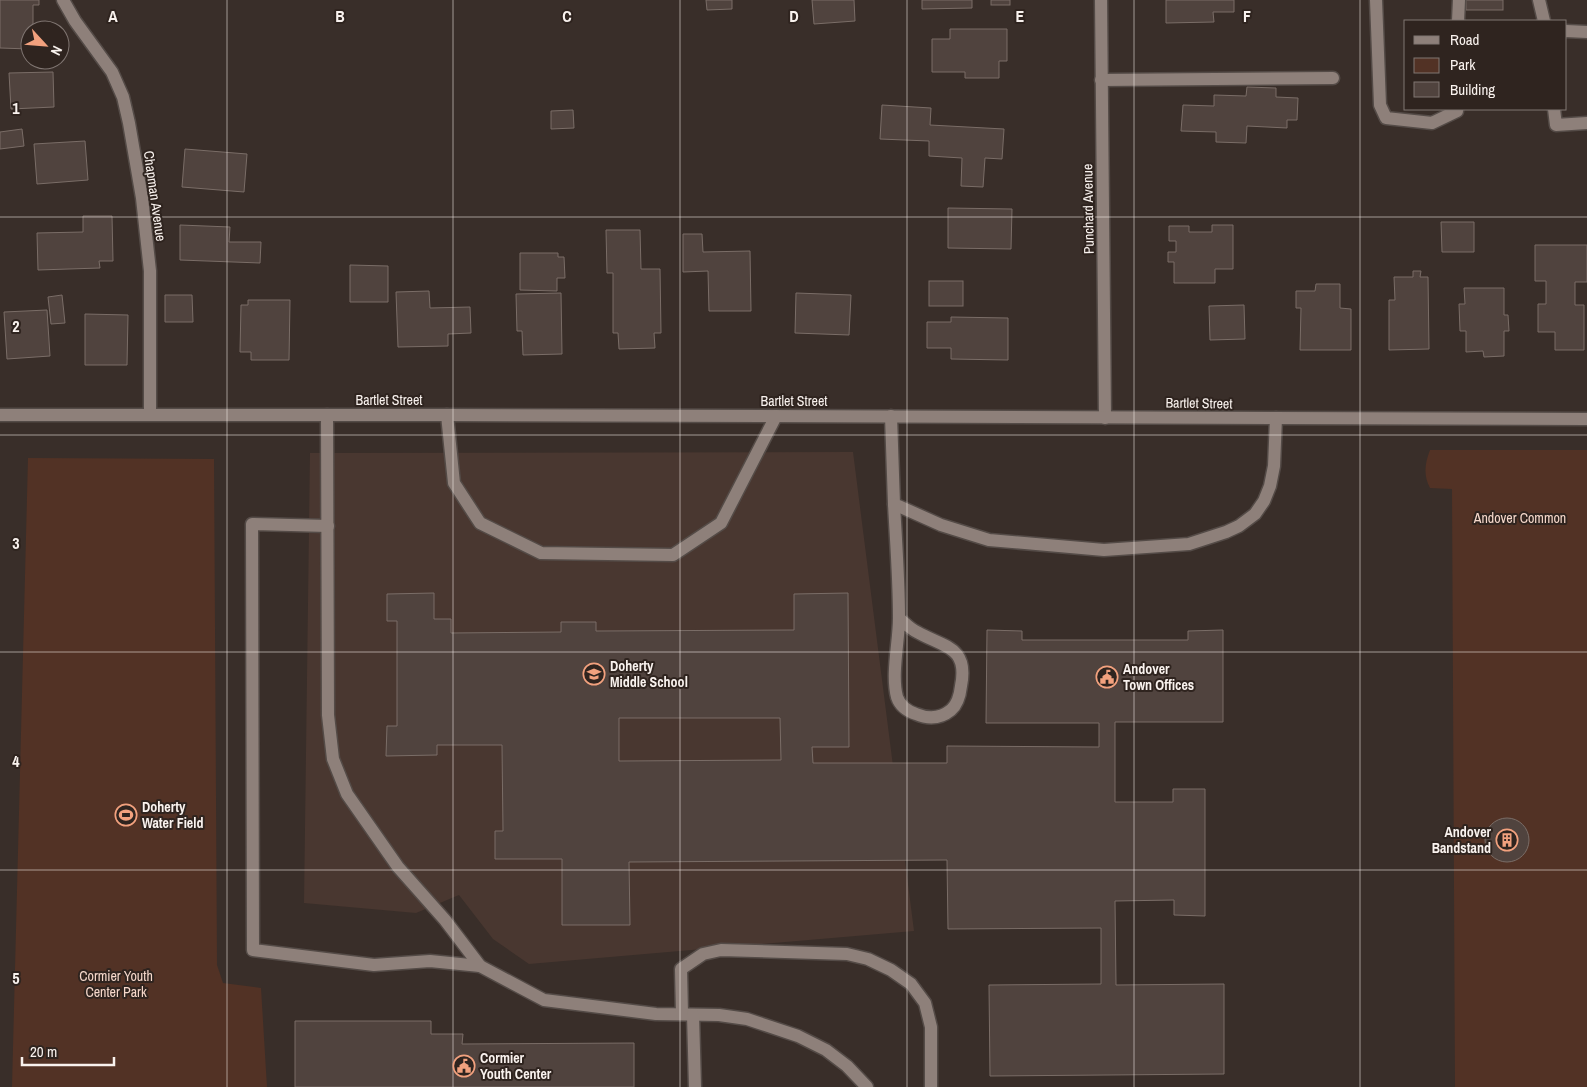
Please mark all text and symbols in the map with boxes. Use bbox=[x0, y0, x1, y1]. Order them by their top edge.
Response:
text: A bbox=[108, 5, 118, 27]
text: B bbox=[335, 5, 345, 27]
text: C bbox=[562, 5, 572, 27]
text: D bbox=[789, 5, 799, 27]
text: E bbox=[1016, 5, 1025, 27]
text: F bbox=[1243, 5, 1251, 27]
north arrow bbox=[20, 20, 70, 70]
legend bbox=[1404, 20, 1567, 110]
text: Road bbox=[1450, 29, 1479, 50]
text: N bbox=[47, 43, 67, 58]
text: Park bbox=[1450, 54, 1476, 75]
text: Building bbox=[1450, 79, 1495, 100]
text: 1 bbox=[12, 97, 20, 119]
street label: Chapman Avenue bbox=[140, 150, 170, 242]
street label: Punchard Avenue bbox=[1078, 164, 1098, 254]
text: 2 bbox=[12, 315, 20, 337]
street label: Bartlet Street bbox=[355, 391, 423, 409]
street label: Bartlet Street bbox=[760, 392, 828, 410]
street label: Bartlet Street bbox=[1165, 393, 1233, 413]
park label: Andover Common bbox=[1473, 509, 1566, 527]
text: 3 bbox=[12, 532, 20, 554]
place label: Doherty Middle School bbox=[610, 657, 688, 691]
place label: Andover Town Offices bbox=[1123, 660, 1194, 694]
school or university icon: Doherty Middle School bbox=[582, 662, 606, 686]
public building icon: Andover Town Offices bbox=[1095, 665, 1119, 689]
text: 4 bbox=[12, 750, 20, 772]
place label: Doherty Water Field bbox=[142, 798, 203, 832]
sports icon: Doherty Water Field bbox=[114, 803, 138, 827]
place label: Andover Bandstand bbox=[1432, 823, 1492, 857]
building icon: Andover Bandstand bbox=[1495, 828, 1519, 852]
text: 5 bbox=[12, 967, 20, 989]
park label: Cormier Youth Center Park bbox=[79, 967, 153, 1001]
scale bar bbox=[22, 1034, 115, 1066]
text: 20 m bbox=[30, 1041, 57, 1062]
place label: Cormier Youth Center bbox=[480, 1049, 552, 1083]
public building icon: Cormier Youth Center bbox=[452, 1054, 476, 1078]

